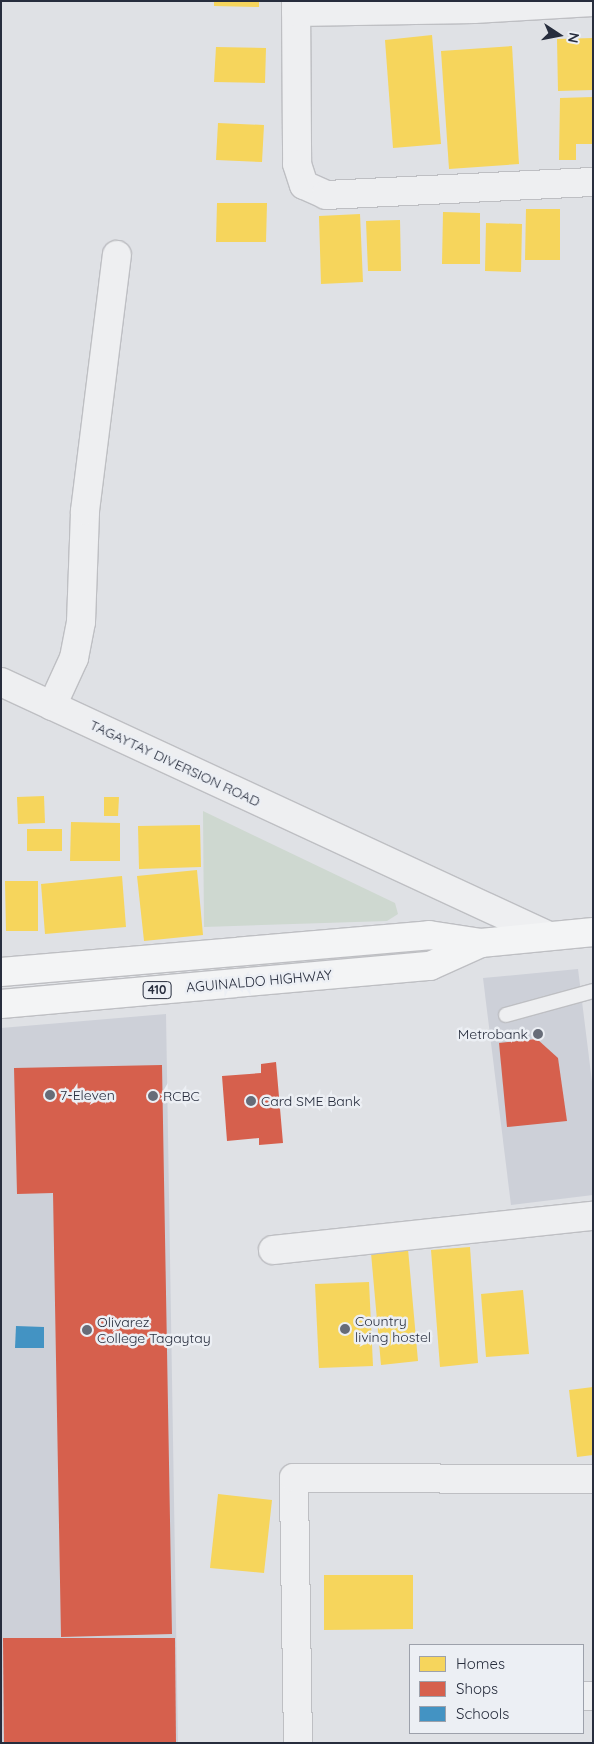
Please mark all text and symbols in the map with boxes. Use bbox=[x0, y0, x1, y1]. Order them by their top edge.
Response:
north arrow bbox=[534, 10, 584, 60]
text: N bbox=[564, 31, 584, 45]
street label: TAGAYTAY DIVERSION ROAD bbox=[87, 716, 263, 810]
street label: AGUINALDO HIGHWAY bbox=[185, 966, 333, 996]
road number: 410 bbox=[142, 980, 172, 1000]
place label: Metrobank bbox=[458, 1026, 528, 1042]
marker: Metrobank bbox=[532, 1028, 544, 1040]
place label: 7-Eleven bbox=[60, 1087, 115, 1103]
place label: RCBC bbox=[163, 1088, 200, 1104]
marker: 7-Eleven bbox=[44, 1089, 56, 1101]
marker: RCBC bbox=[147, 1090, 159, 1102]
place label: Card SME Bank bbox=[261, 1093, 360, 1109]
marker: Card SME Bank bbox=[245, 1095, 257, 1107]
place label: Country living hostel bbox=[355, 1313, 431, 1345]
place label: Olivarez College Tagaytay bbox=[97, 1314, 211, 1346]
marker: Country living hostel bbox=[339, 1323, 351, 1335]
marker: Olivarez College Tagaytay bbox=[81, 1324, 93, 1336]
legend bbox=[409, 1644, 584, 1734]
text: Homes bbox=[456, 1654, 505, 1673]
text: Shops bbox=[456, 1679, 498, 1698]
text: Schools bbox=[456, 1704, 509, 1723]

